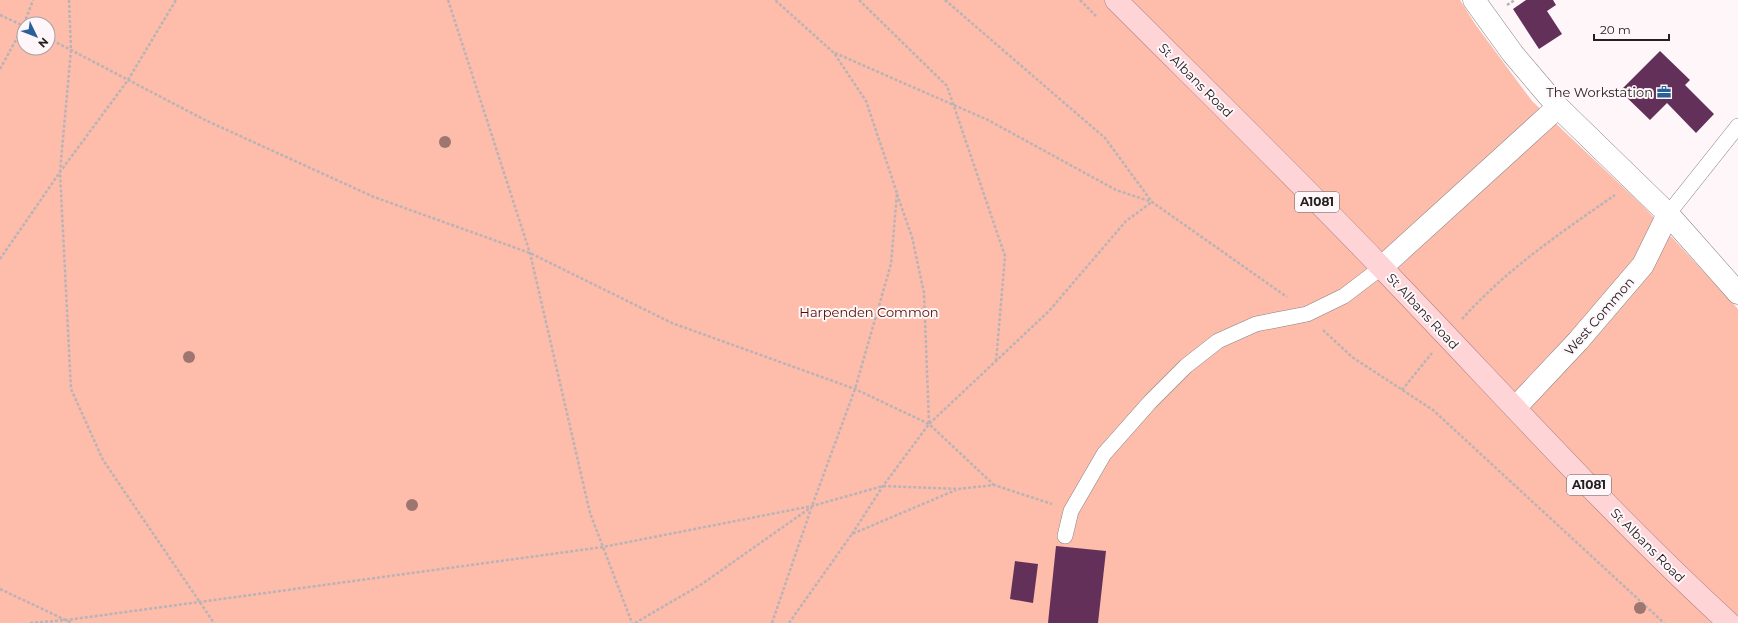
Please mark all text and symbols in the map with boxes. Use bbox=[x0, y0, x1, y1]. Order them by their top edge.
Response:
north arrow bbox=[16, 16, 56, 56]
scale bar bbox=[1594, 16, 1669, 42]
text: 20 m bbox=[1600, 22, 1631, 37]
text: N bbox=[35, 35, 51, 51]
street label: St Albans Road bbox=[1156, 40, 1236, 120]
place label: The Workstation bbox=[1546, 84, 1653, 100]
office icon: The Workstation bbox=[1656, 84, 1672, 100]
road number: A1081 bbox=[1295, 192, 1339, 212]
street label: St Albans Road bbox=[1384, 270, 1462, 352]
street label: West Common bbox=[1561, 274, 1637, 358]
park label: Harpenden Common bbox=[799, 304, 939, 320]
road number: A1081 bbox=[1567, 475, 1611, 495]
street label: St Albans Road bbox=[1608, 505, 1688, 585]

